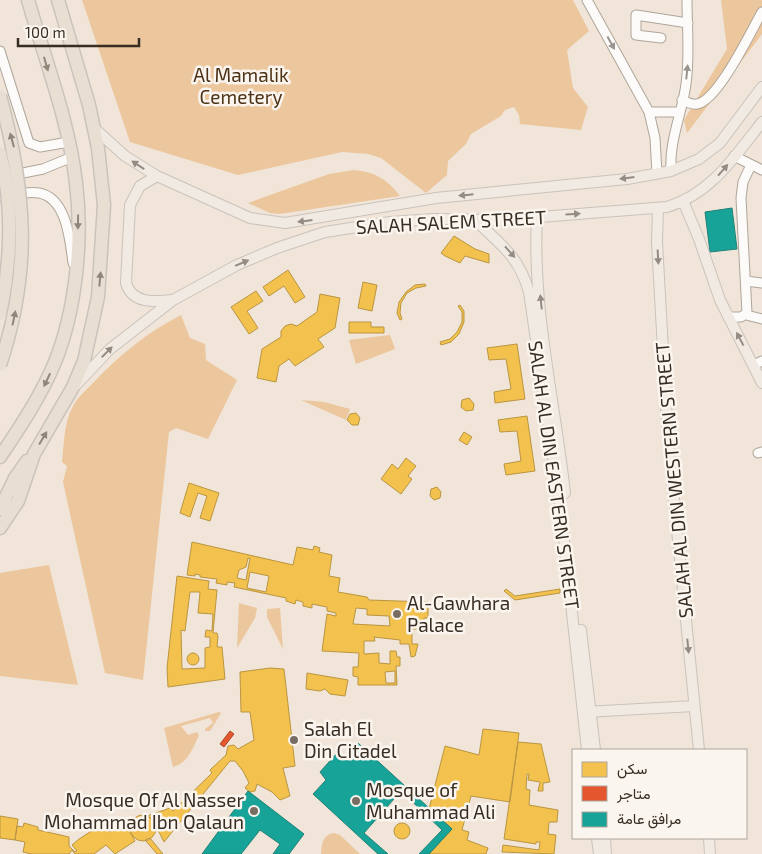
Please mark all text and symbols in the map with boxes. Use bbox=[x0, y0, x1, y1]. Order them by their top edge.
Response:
scale bar bbox=[18, 15, 139, 47]
text: 100 m bbox=[25, 23, 66, 41]
one-way arrow bbox=[606, 36, 615, 49]
one-way arrow bbox=[43, 56, 51, 71]
park label: Al Mamalik Cemetery bbox=[193, 63, 289, 108]
one-way arrow bbox=[684, 63, 692, 79]
one-way arrow bbox=[8, 132, 16, 147]
one-way arrow bbox=[131, 160, 145, 169]
one-way arrow bbox=[717, 164, 728, 177]
one-way arrow bbox=[619, 175, 635, 183]
one-way arrow bbox=[457, 191, 473, 199]
street label: SALAH SALEM STREET bbox=[355, 205, 547, 238]
one-way arrow bbox=[565, 210, 581, 218]
one-way arrow bbox=[74, 214, 82, 230]
one-way arrow bbox=[297, 217, 313, 225]
one-way arrow bbox=[504, 246, 515, 259]
one-way arrow bbox=[654, 250, 662, 266]
one-way arrow bbox=[235, 258, 249, 266]
one-way arrow bbox=[96, 271, 104, 287]
one-way arrow bbox=[537, 294, 545, 310]
one-way arrow bbox=[10, 310, 18, 326]
one-way arrow bbox=[736, 332, 744, 346]
street label: SALAH AL DIN EASTERN STREET bbox=[524, 339, 585, 611]
street label: SALAH AL DIN WESTERN STREET bbox=[650, 341, 697, 619]
one-way arrow bbox=[101, 347, 113, 359]
one-way arrow bbox=[42, 373, 50, 387]
one-way arrow bbox=[39, 431, 48, 444]
place label: Al-Gawhara Palace bbox=[407, 591, 510, 636]
marker: Al-Gawhara Palace bbox=[391, 608, 403, 620]
one-way arrow bbox=[684, 638, 692, 654]
place label: Salah El Din Citadel bbox=[304, 717, 397, 762]
marker: Salah El Din Citadel bbox=[288, 734, 300, 746]
legend bbox=[572, 749, 747, 839]
text: سكن bbox=[617, 759, 647, 779]
place label: Mosque of Muhammad Ali bbox=[366, 778, 496, 823]
text: متاجر bbox=[616, 784, 651, 803]
place label: Mosque Of Al Nasser Mohammad Ibn Qalaun bbox=[44, 788, 244, 833]
marker: Mosque of Muhammad Ali bbox=[350, 795, 362, 807]
marker: Mosque Of Al Nasser Mohammad Ibn Qalaun bbox=[248, 805, 260, 817]
text: مرافق عامة bbox=[617, 809, 681, 829]

